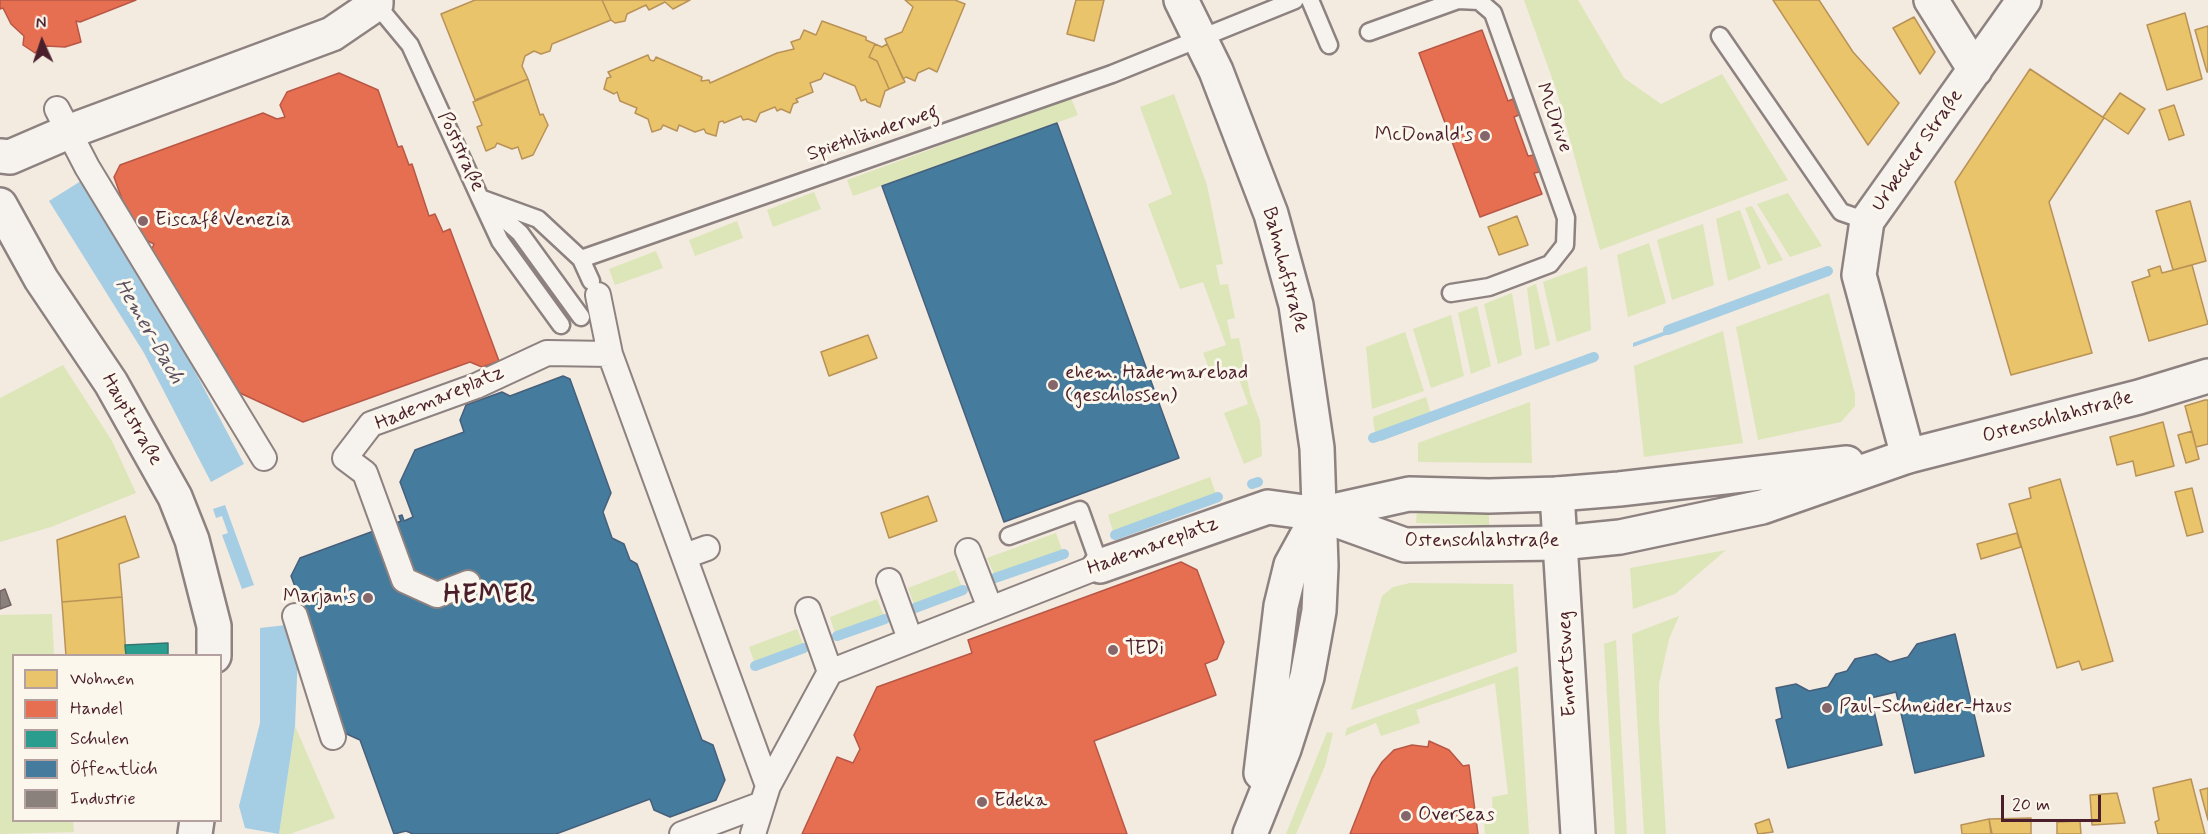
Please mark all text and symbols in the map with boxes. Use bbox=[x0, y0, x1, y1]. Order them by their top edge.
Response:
north arrow bbox=[12, 12, 72, 72]
text: N bbox=[35, 13, 47, 34]
street label: McDrive bbox=[1529, 80, 1577, 156]
street label: Urbecker Straße bbox=[1867, 85, 1969, 217]
street label: Spiethländerweg bbox=[804, 100, 942, 168]
street label: Poststraße bbox=[431, 108, 489, 196]
place label: McDonald's bbox=[1375, 124, 1473, 148]
marker: McDonald's bbox=[1478, 129, 1492, 143]
street label: Bahnhofstraße bbox=[1256, 205, 1312, 335]
place label: Eiscafé Venezia bbox=[155, 209, 291, 233]
marker: Eiscafé Venezia bbox=[136, 214, 150, 228]
water label: Hemer-Bach bbox=[108, 275, 188, 389]
street label: Hademareplatz bbox=[372, 361, 508, 437]
place label: ehem. Hademarebad (geschlossen) bbox=[1065, 362, 1248, 409]
street label: Hauptstraße bbox=[95, 370, 167, 470]
marker: ehem. Hademarebad (geschlossen) bbox=[1046, 378, 1060, 392]
street label: Ostenschlahstraße bbox=[1980, 386, 2136, 450]
street label: Hademareplatz bbox=[1084, 512, 1222, 582]
street label: Ostenschlahstraße bbox=[1405, 530, 1559, 554]
district label: HEMER bbox=[440, 581, 540, 613]
place label: Marjan's bbox=[283, 586, 356, 610]
marker: Marjan's bbox=[361, 591, 375, 605]
street label: Ennertsweg bbox=[1553, 610, 1583, 718]
place label: TEDi bbox=[1125, 638, 1164, 662]
marker: TEDi bbox=[1106, 643, 1120, 657]
legend bbox=[12, 654, 222, 822]
text: Wohnen bbox=[70, 667, 134, 691]
place label: Paul-Schneider-Haus bbox=[1839, 696, 2012, 720]
text: Handel bbox=[70, 697, 123, 721]
marker: Paul-Schneider-Haus bbox=[1820, 701, 1834, 715]
text: Schulen bbox=[70, 727, 129, 751]
text: Öffentlich bbox=[70, 757, 158, 781]
scale bar bbox=[2004, 783, 2104, 821]
text: Industrie bbox=[70, 787, 136, 811]
place label: Edeka bbox=[994, 790, 1047, 814]
text: 20 m bbox=[2012, 793, 2050, 817]
marker: Edeka bbox=[975, 795, 989, 809]
place label: Overseas bbox=[1418, 804, 1494, 828]
marker: Overseas bbox=[1399, 809, 1413, 823]

